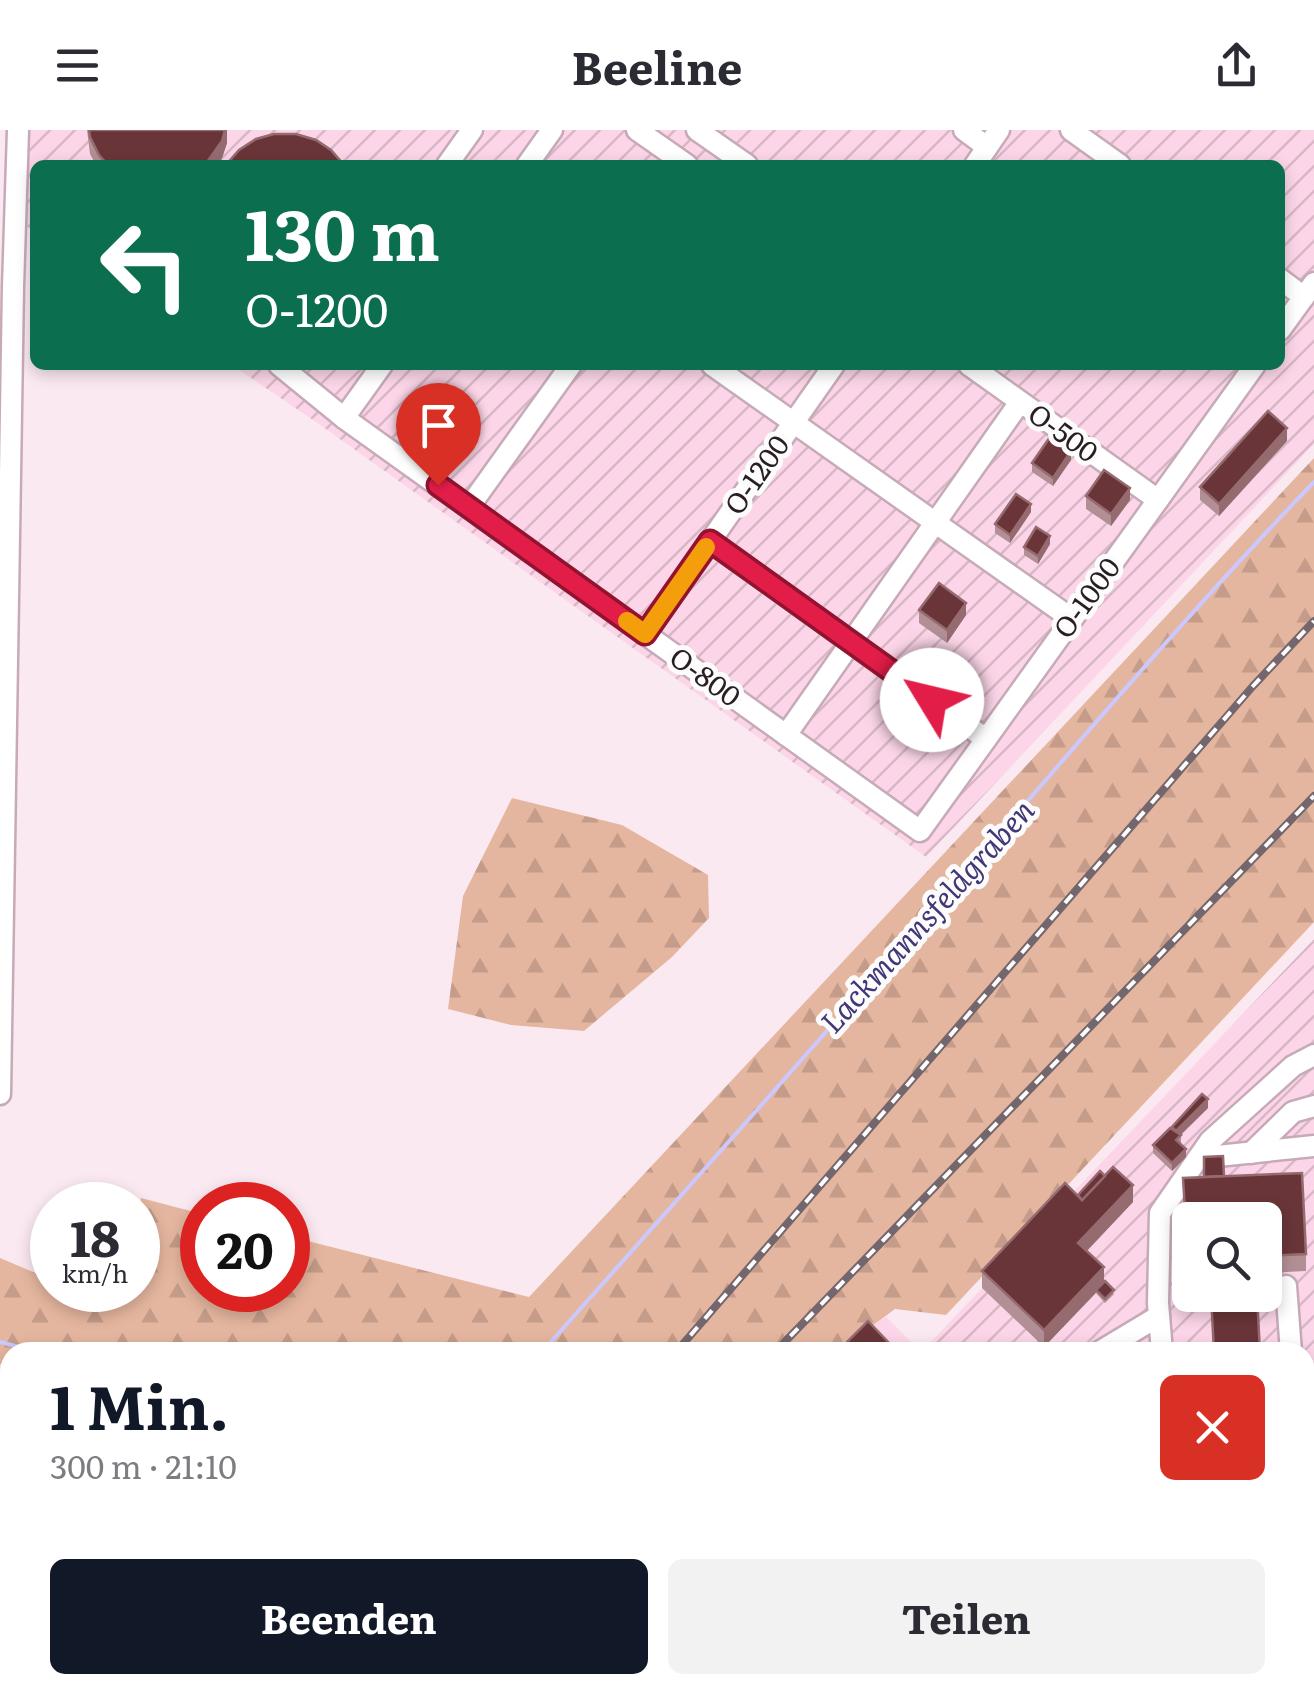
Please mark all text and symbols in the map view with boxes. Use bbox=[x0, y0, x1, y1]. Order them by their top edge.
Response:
text: Beeline bbox=[572, 32, 742, 99]
icon: menu bbox=[50, 38, 105, 93]
icon: share bbox=[1209, 38, 1264, 93]
text: 130 m bbox=[245, 179, 440, 283]
icon: left bbox=[80, 200, 210, 330]
text: O-1200 bbox=[245, 274, 388, 341]
pin bbox=[396, 383, 481, 486]
street label: O-500 bbox=[1020, 392, 1108, 471]
icon: arrive bbox=[411, 398, 466, 453]
street label: O-1200 bbox=[713, 425, 798, 522]
street label: O-1000 bbox=[1042, 548, 1129, 646]
street label: O-800 bbox=[662, 635, 750, 716]
position arrow bbox=[880, 648, 984, 752]
water label: Lackmannsfeldgraben bbox=[809, 788, 1043, 1042]
speed limit sign: 20 bbox=[180, 1182, 310, 1312]
text: 18 bbox=[70, 1198, 120, 1272]
map controls bbox=[1172, 1202, 1282, 1312]
button: search bbox=[1172, 1202, 1282, 1312]
text: km/h bbox=[62, 1254, 128, 1291]
text: 1 Min. bbox=[50, 1359, 229, 1448]
button: close bbox=[1160, 1375, 1265, 1480]
text: 300 m · 21:10 bbox=[50, 1441, 237, 1489]
button: Beenden bbox=[50, 1559, 648, 1674]
button: Teilen bbox=[668, 1559, 1265, 1674]

